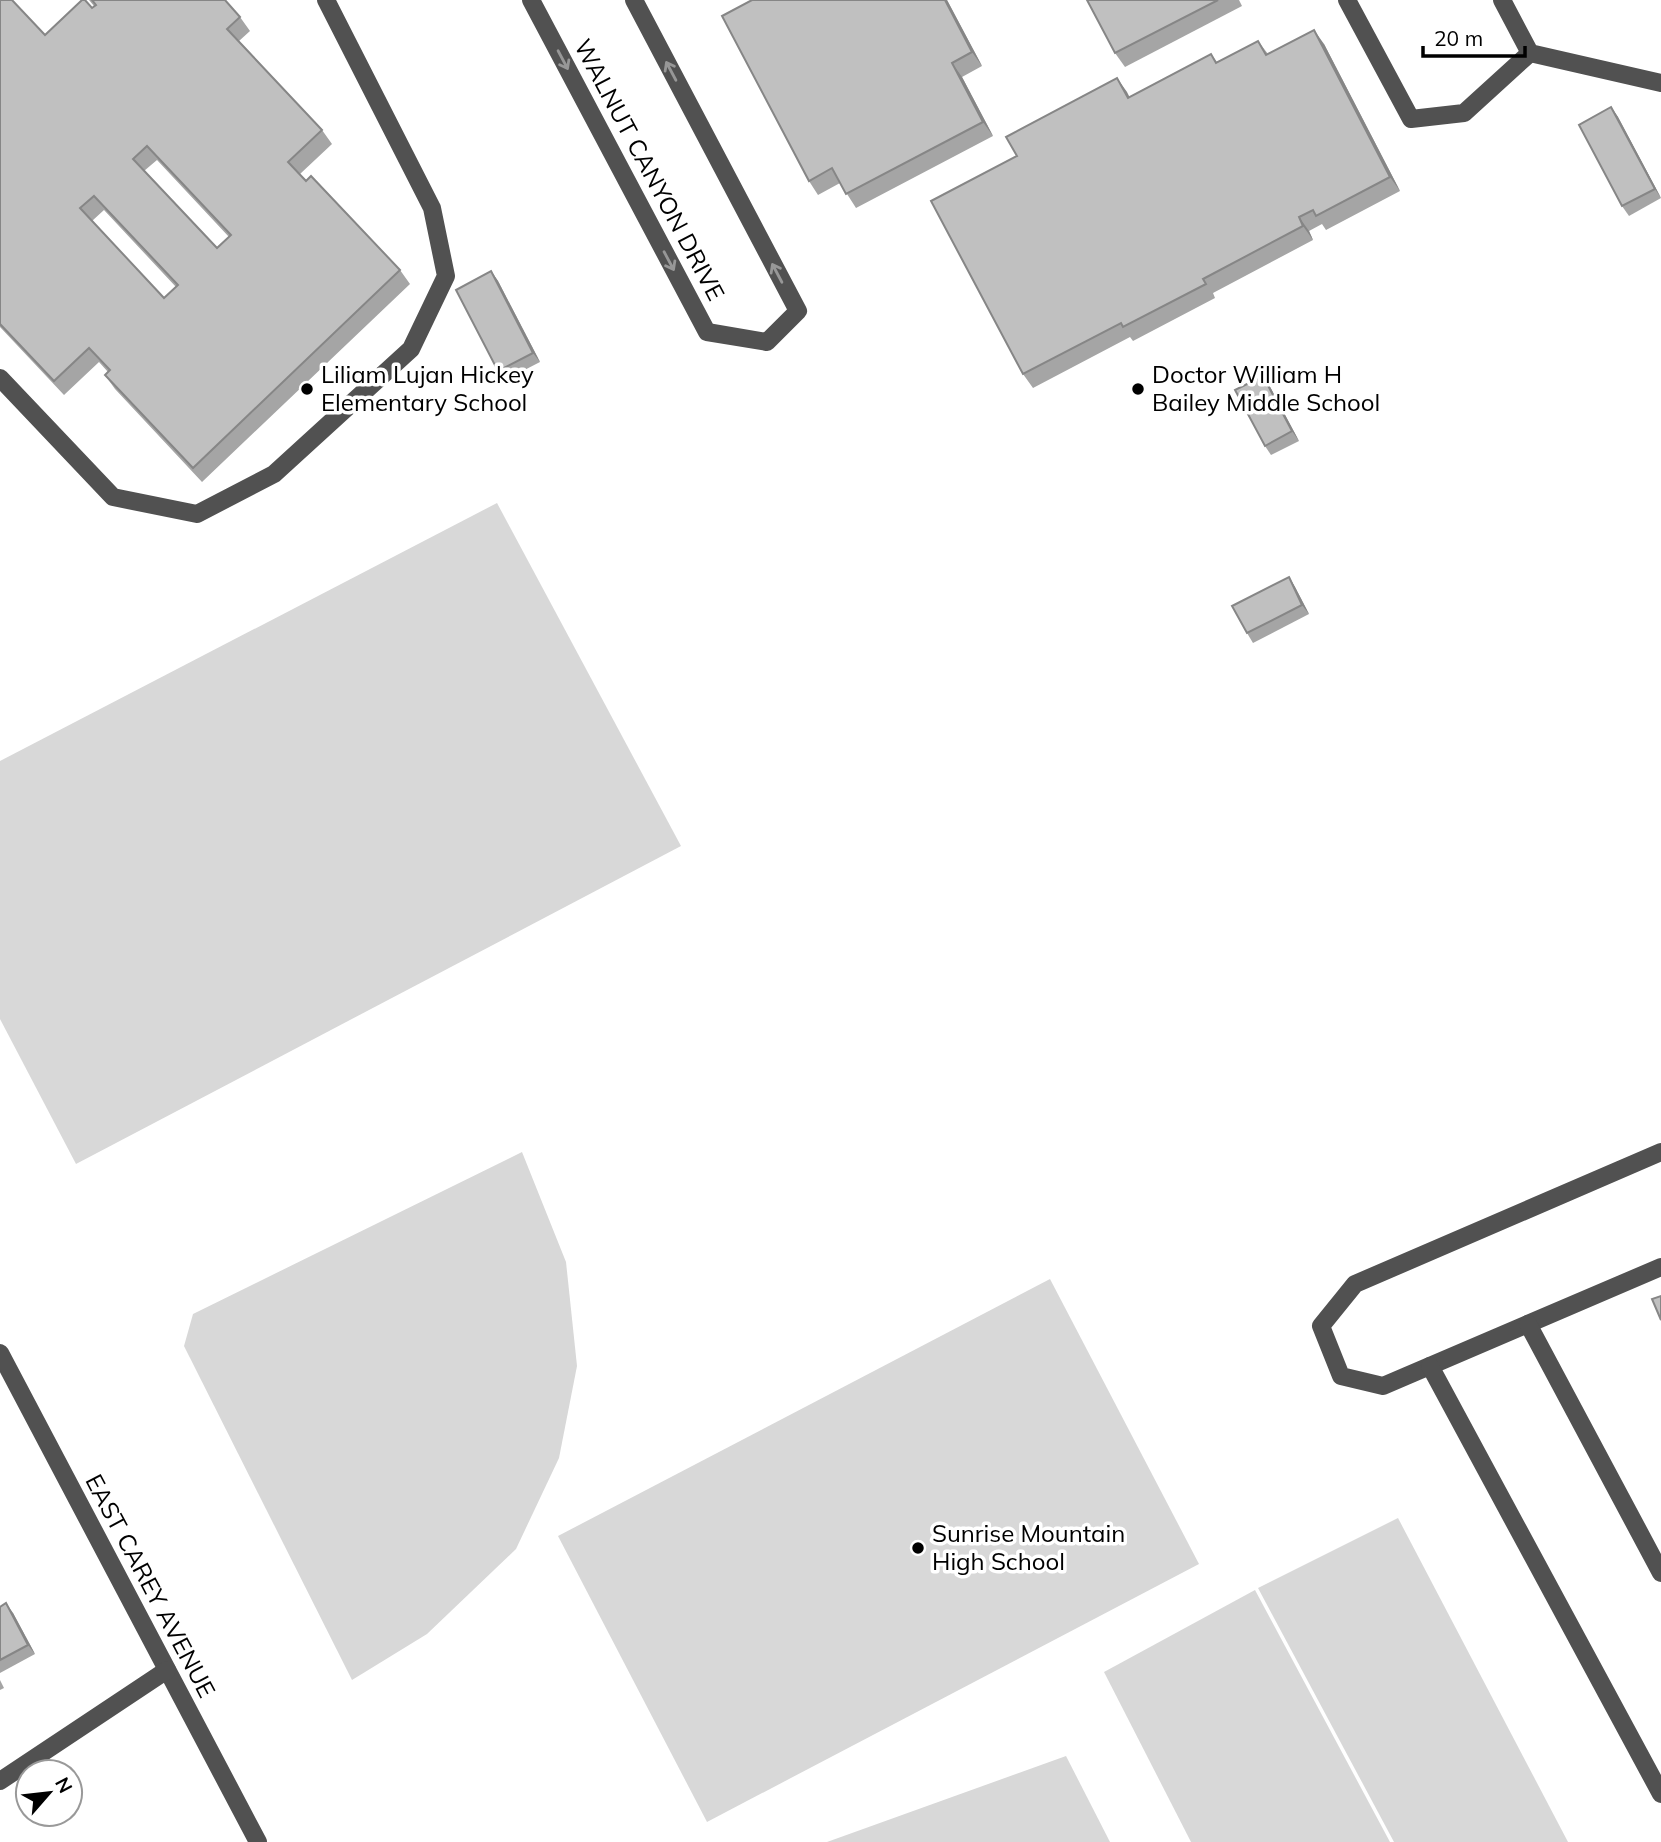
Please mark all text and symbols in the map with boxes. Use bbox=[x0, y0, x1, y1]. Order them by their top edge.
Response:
scale bar bbox=[1423, 14, 1524, 58]
text: 20 m bbox=[1434, 25, 1483, 51]
street label: WALNUT CANYON DRIVE bbox=[568, 34, 732, 305]
one-way arrow bbox=[557, 49, 570, 70]
one-way arrow bbox=[664, 62, 678, 82]
one-way arrow bbox=[663, 251, 677, 271]
one-way arrow bbox=[770, 263, 784, 283]
place label: Liliam Lujan Hickey Elementary School bbox=[321, 359, 534, 417]
place label: Doctor William H Bailey Middle School bbox=[1152, 359, 1380, 417]
marker: Liliam Lujan Hickey Elementary School bbox=[299, 381, 315, 397]
marker: Doctor William H Bailey Middle School bbox=[1130, 381, 1146, 397]
street label: EAST CAREY AVENUE bbox=[79, 1469, 222, 1702]
place label: Sunrise Mountain High School bbox=[932, 1518, 1125, 1576]
marker: Sunrise Mountain High School bbox=[910, 1540, 926, 1556]
north arrow bbox=[14, 1758, 84, 1828]
text: N bbox=[50, 1773, 78, 1797]

